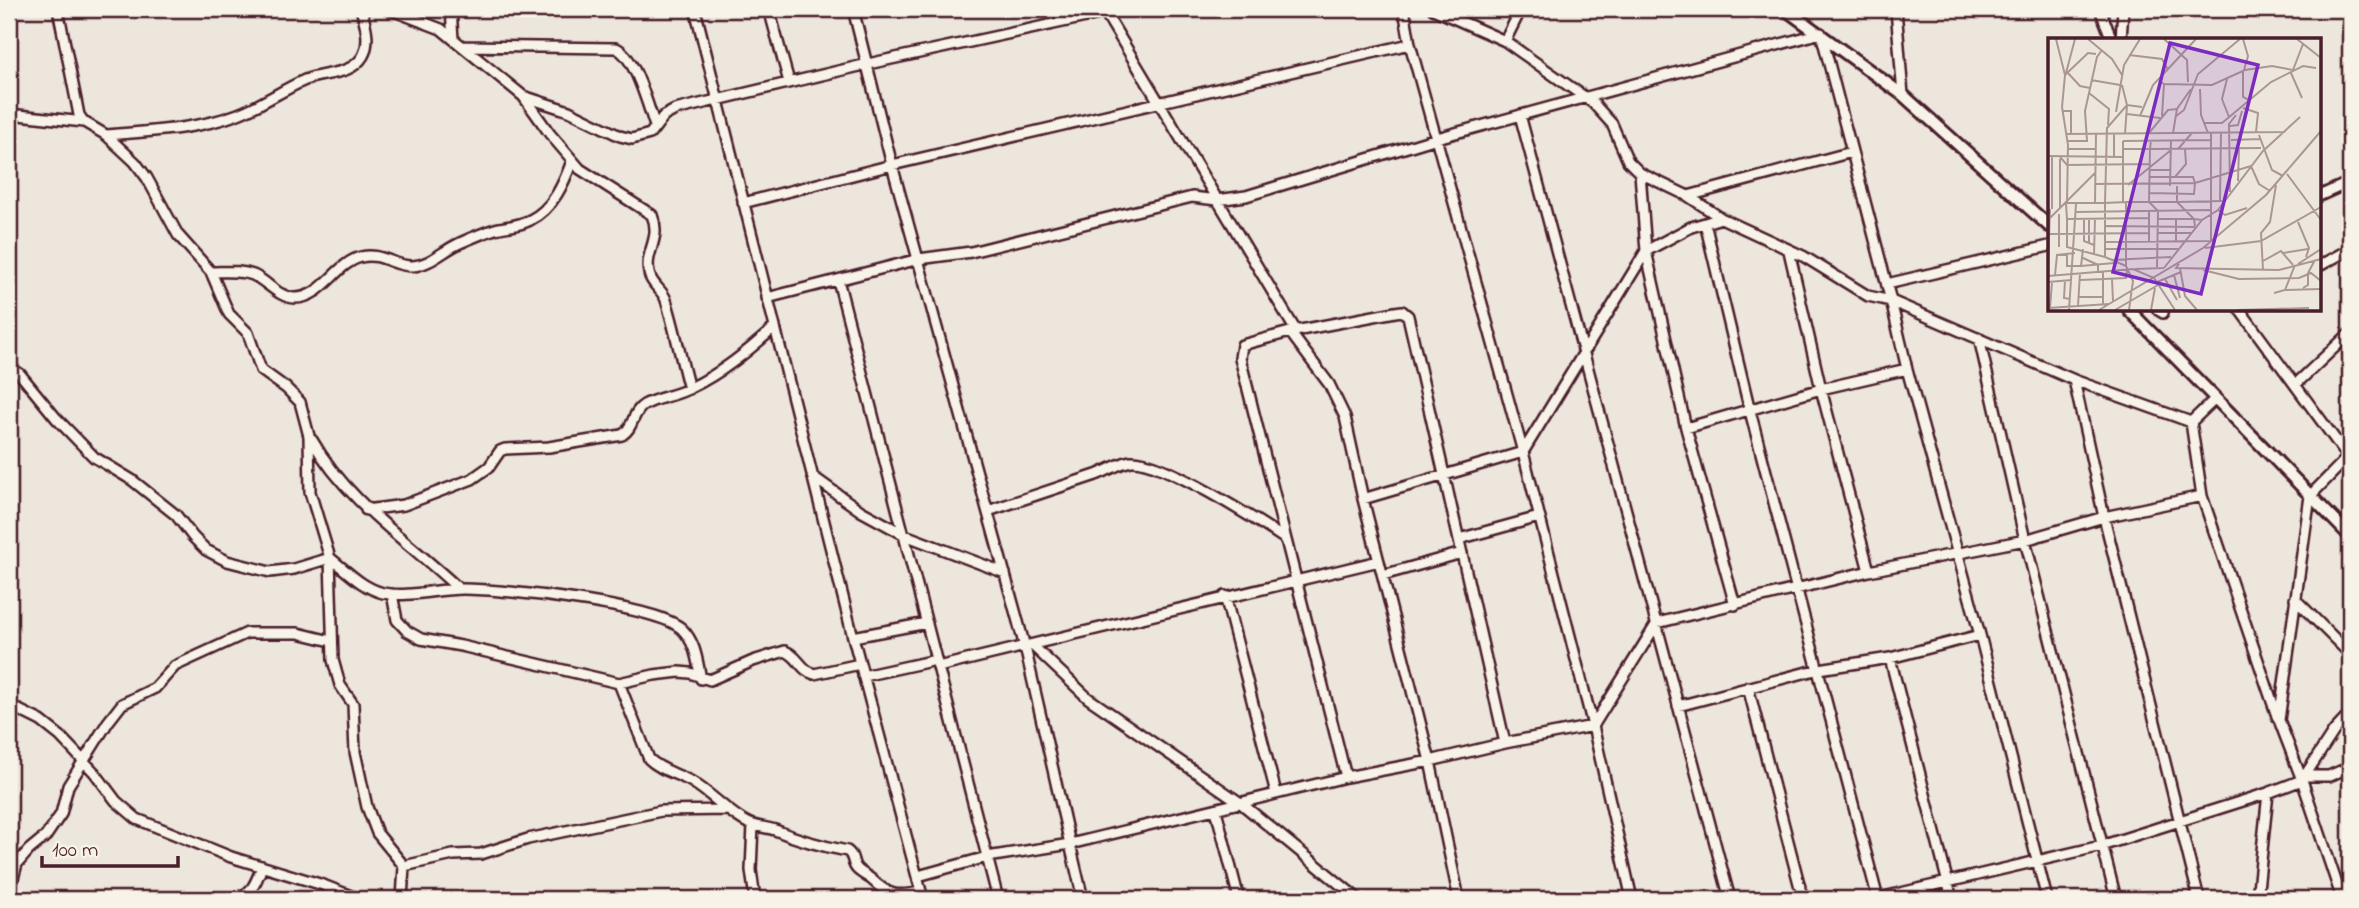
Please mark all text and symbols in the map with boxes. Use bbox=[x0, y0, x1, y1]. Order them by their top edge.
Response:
inset map bbox=[2048, 38, 2320, 312]
scale bar bbox=[42, 824, 178, 868]
text: 100 m bbox=[52, 836, 98, 866]

